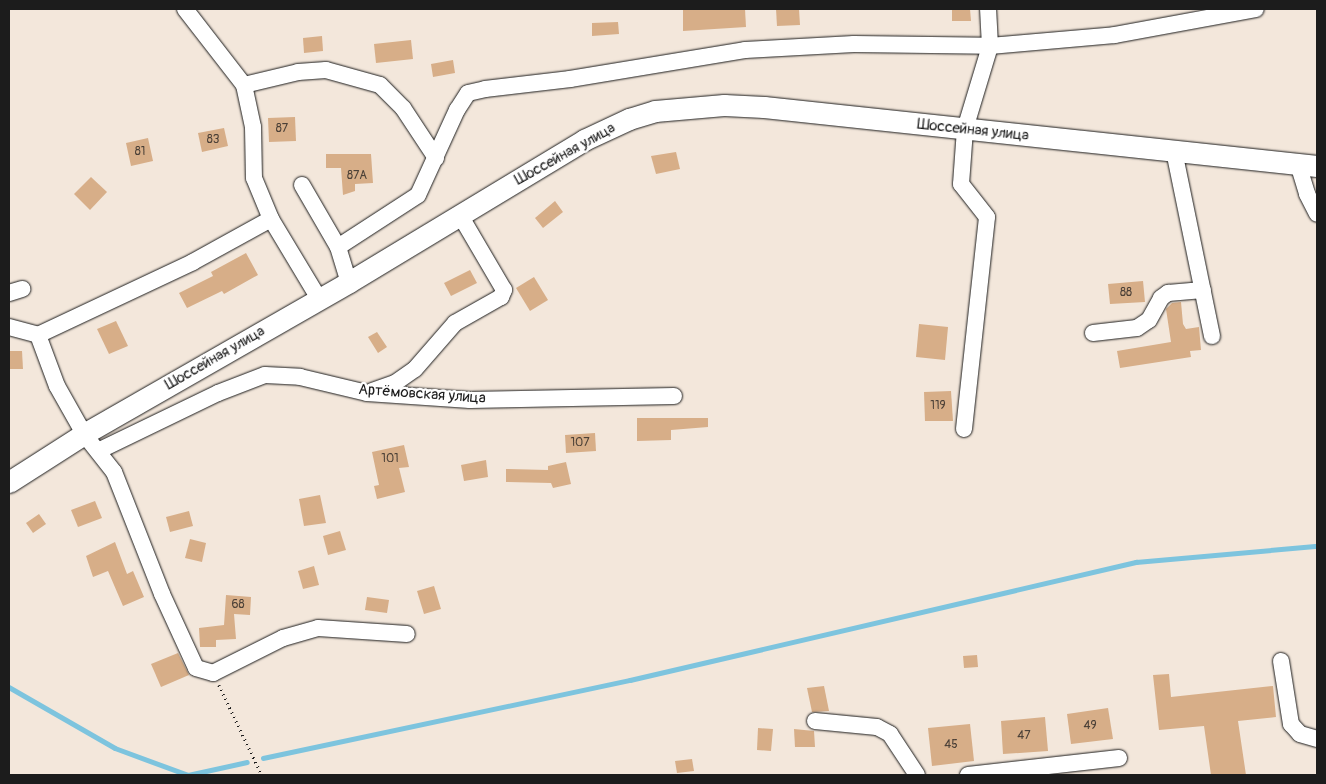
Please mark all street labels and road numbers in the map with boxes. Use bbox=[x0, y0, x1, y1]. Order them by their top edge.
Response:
street label: Шоссейная улица bbox=[916, 115, 1030, 145]
street label: Шоссейная улица bbox=[512, 119, 618, 189]
street label: Шоссейная улица bbox=[162, 322, 268, 394]
street label: Артёмовская улица bbox=[358, 381, 486, 407]

